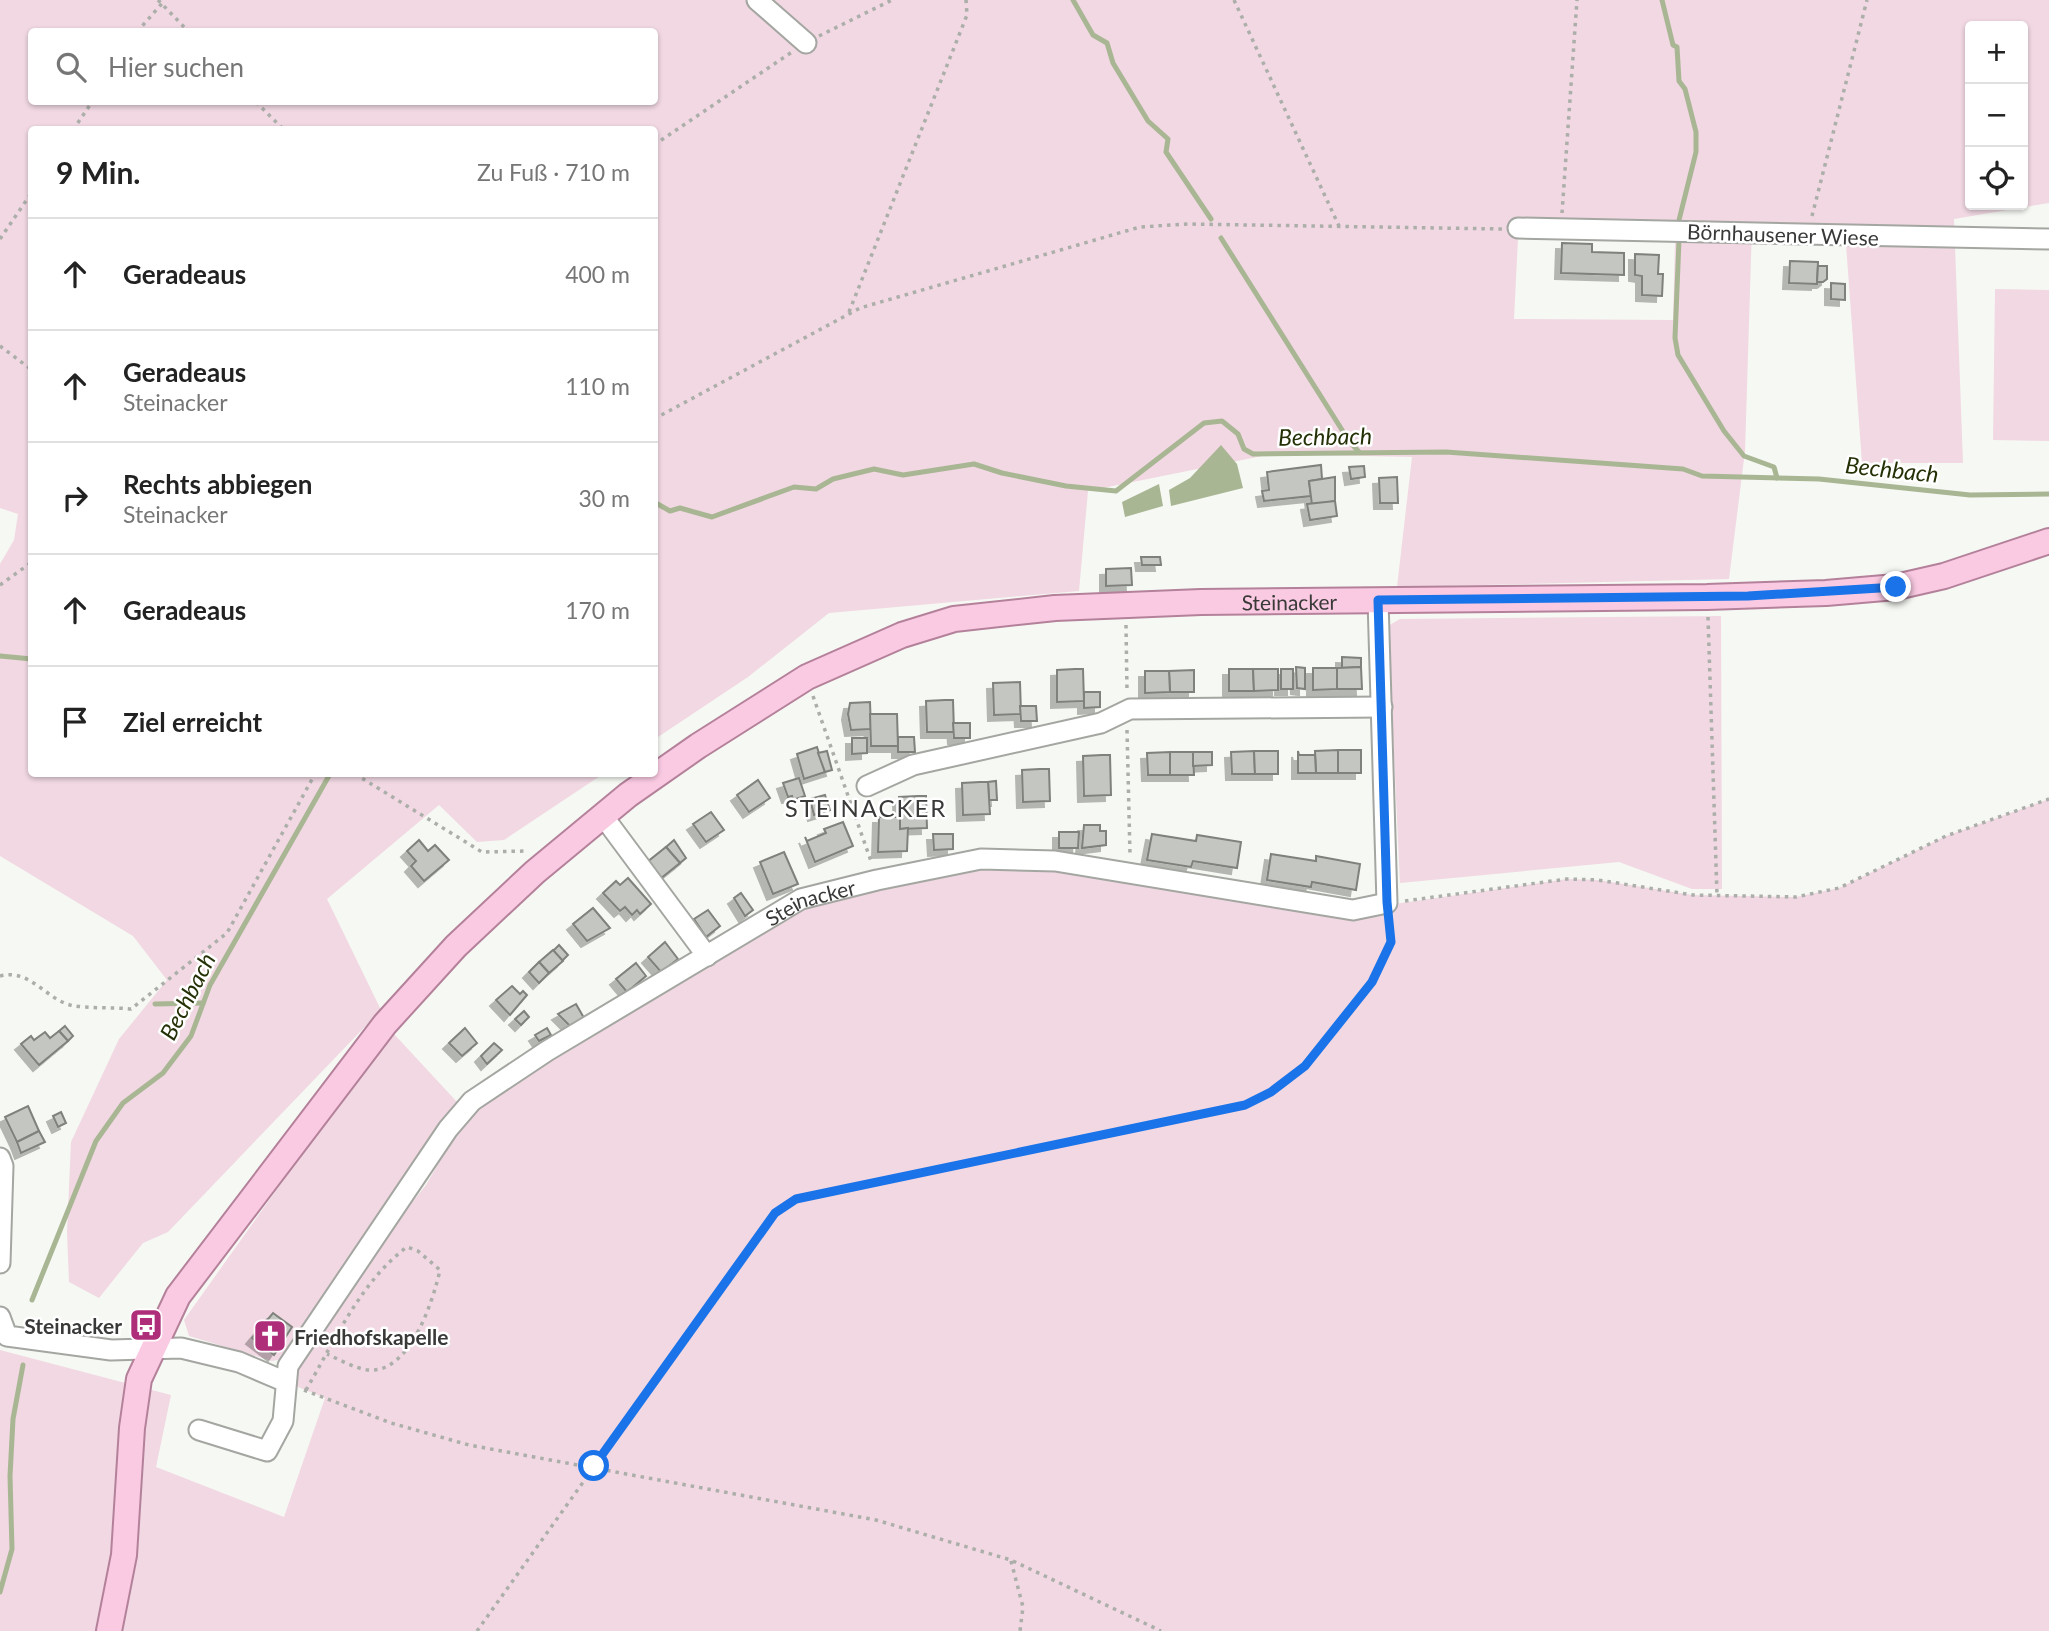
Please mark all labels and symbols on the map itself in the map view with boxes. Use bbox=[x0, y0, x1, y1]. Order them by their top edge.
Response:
street label: Börnhausener Wiese bbox=[1687, 218, 1879, 250]
water label: Bechbach bbox=[1278, 421, 1372, 451]
water label: Bechbach bbox=[1844, 450, 1940, 488]
route end bbox=[1880, 571, 1911, 602]
street label: Steinacker bbox=[1241, 588, 1338, 614]
district label: STEINACKER bbox=[785, 793, 947, 822]
street label: Steinacker bbox=[760, 873, 858, 930]
water label: Bechbach bbox=[153, 948, 221, 1044]
bus stop icon: Steinacker bbox=[127, 1306, 165, 1344]
place label: Steinacker bbox=[24, 1313, 122, 1338]
church icon: Friedhofskapelle bbox=[251, 1317, 289, 1355]
place label: Friedhofskapelle bbox=[294, 1324, 448, 1349]
route start bbox=[578, 1450, 609, 1481]

